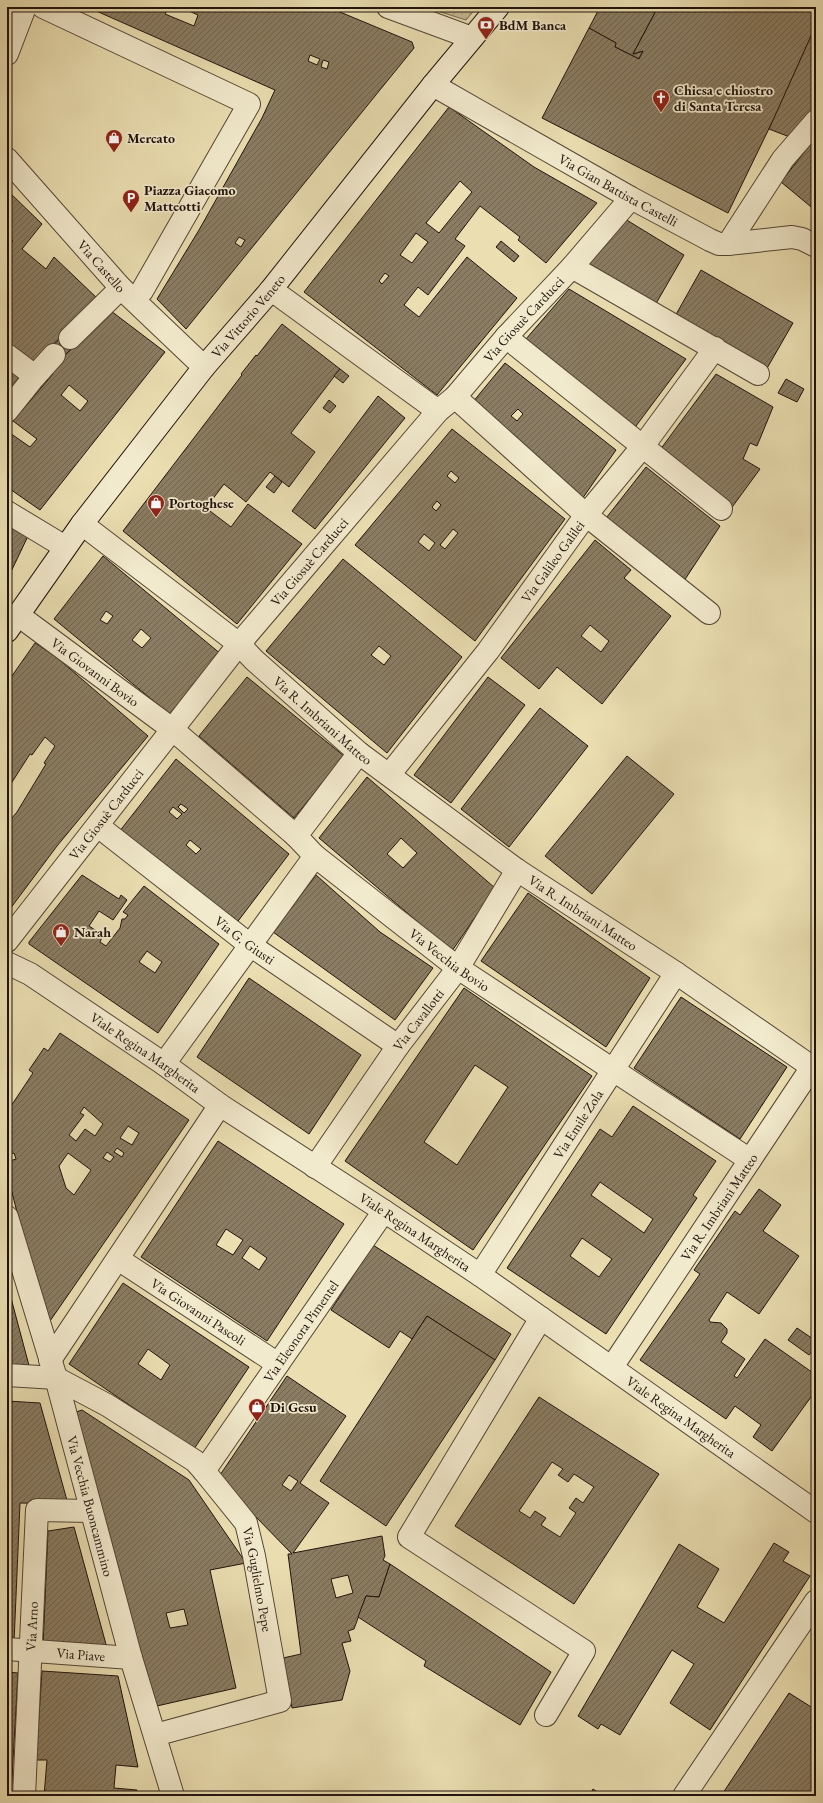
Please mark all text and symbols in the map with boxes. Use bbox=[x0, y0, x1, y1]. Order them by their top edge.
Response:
bank icon: BdM Banca bbox=[476, 15, 496, 40]
place label: BdM Banca bbox=[499, 16, 567, 34]
place label: Chiesa e chiostro di Santa Teresa bbox=[674, 81, 773, 115]
church icon: Chiesa e chiostro di Santa Teresa bbox=[651, 88, 671, 113]
shop icon: Mercato bbox=[104, 128, 124, 153]
place label: Mercato bbox=[127, 129, 175, 147]
street label: Via Gian Battista Castelli bbox=[555, 150, 682, 231]
place label: Piazza Giacomo Matteotti bbox=[144, 181, 236, 215]
parking icon: Piazza Giacomo Matteotti bbox=[121, 188, 141, 213]
street label: Via Castello bbox=[74, 236, 130, 296]
street label: Via Vittorio Veneto bbox=[207, 270, 289, 362]
street label: Via Giosuè Carducci bbox=[479, 272, 568, 366]
shop icon: Portoghese bbox=[146, 493, 166, 518]
place label: Portoghese bbox=[169, 494, 234, 512]
street label: Via Giosuè Carducci bbox=[266, 513, 352, 610]
street label: Via Galileo Galilei bbox=[517, 516, 588, 606]
street label: Via Giovanni Bovio bbox=[47, 634, 143, 711]
street label: Via R. Imbriani Matteo bbox=[269, 672, 376, 769]
street label: Via Giosuè Carducci bbox=[65, 764, 148, 863]
street label: Via R. Imbriani Matteo bbox=[525, 871, 641, 955]
street label: Via G. Giusti bbox=[211, 912, 279, 969]
shop icon: Narah bbox=[51, 922, 71, 947]
place label: Narah bbox=[74, 923, 111, 941]
street label: Via Vecchia Bovio bbox=[406, 924, 493, 996]
street label: Via Cavallotti bbox=[389, 984, 448, 1054]
street label: Viale Regina Margherita bbox=[87, 1008, 204, 1097]
street label: Via Emile Zola bbox=[549, 1086, 607, 1162]
street label: Via R. Imbriani Matteo bbox=[676, 1150, 762, 1264]
street label: Viale Regina Margherita bbox=[356, 1188, 475, 1276]
street label: Via Giovanni Pascoli bbox=[147, 1274, 250, 1350]
street label: Via Eleonora Pimentel bbox=[259, 1276, 343, 1386]
street label: Viale Regina Margherita bbox=[623, 1372, 740, 1462]
shop icon: Di Gesu bbox=[247, 1397, 267, 1422]
place label: Di Gesu bbox=[270, 1398, 317, 1416]
street label: Via Vecchia Buoncammino bbox=[63, 1434, 118, 1579]
street label: Via Guglielmo Pepe bbox=[238, 1525, 277, 1634]
street label: Via Arno bbox=[22, 1601, 42, 1651]
street label: Via Piave bbox=[56, 1644, 106, 1665]

